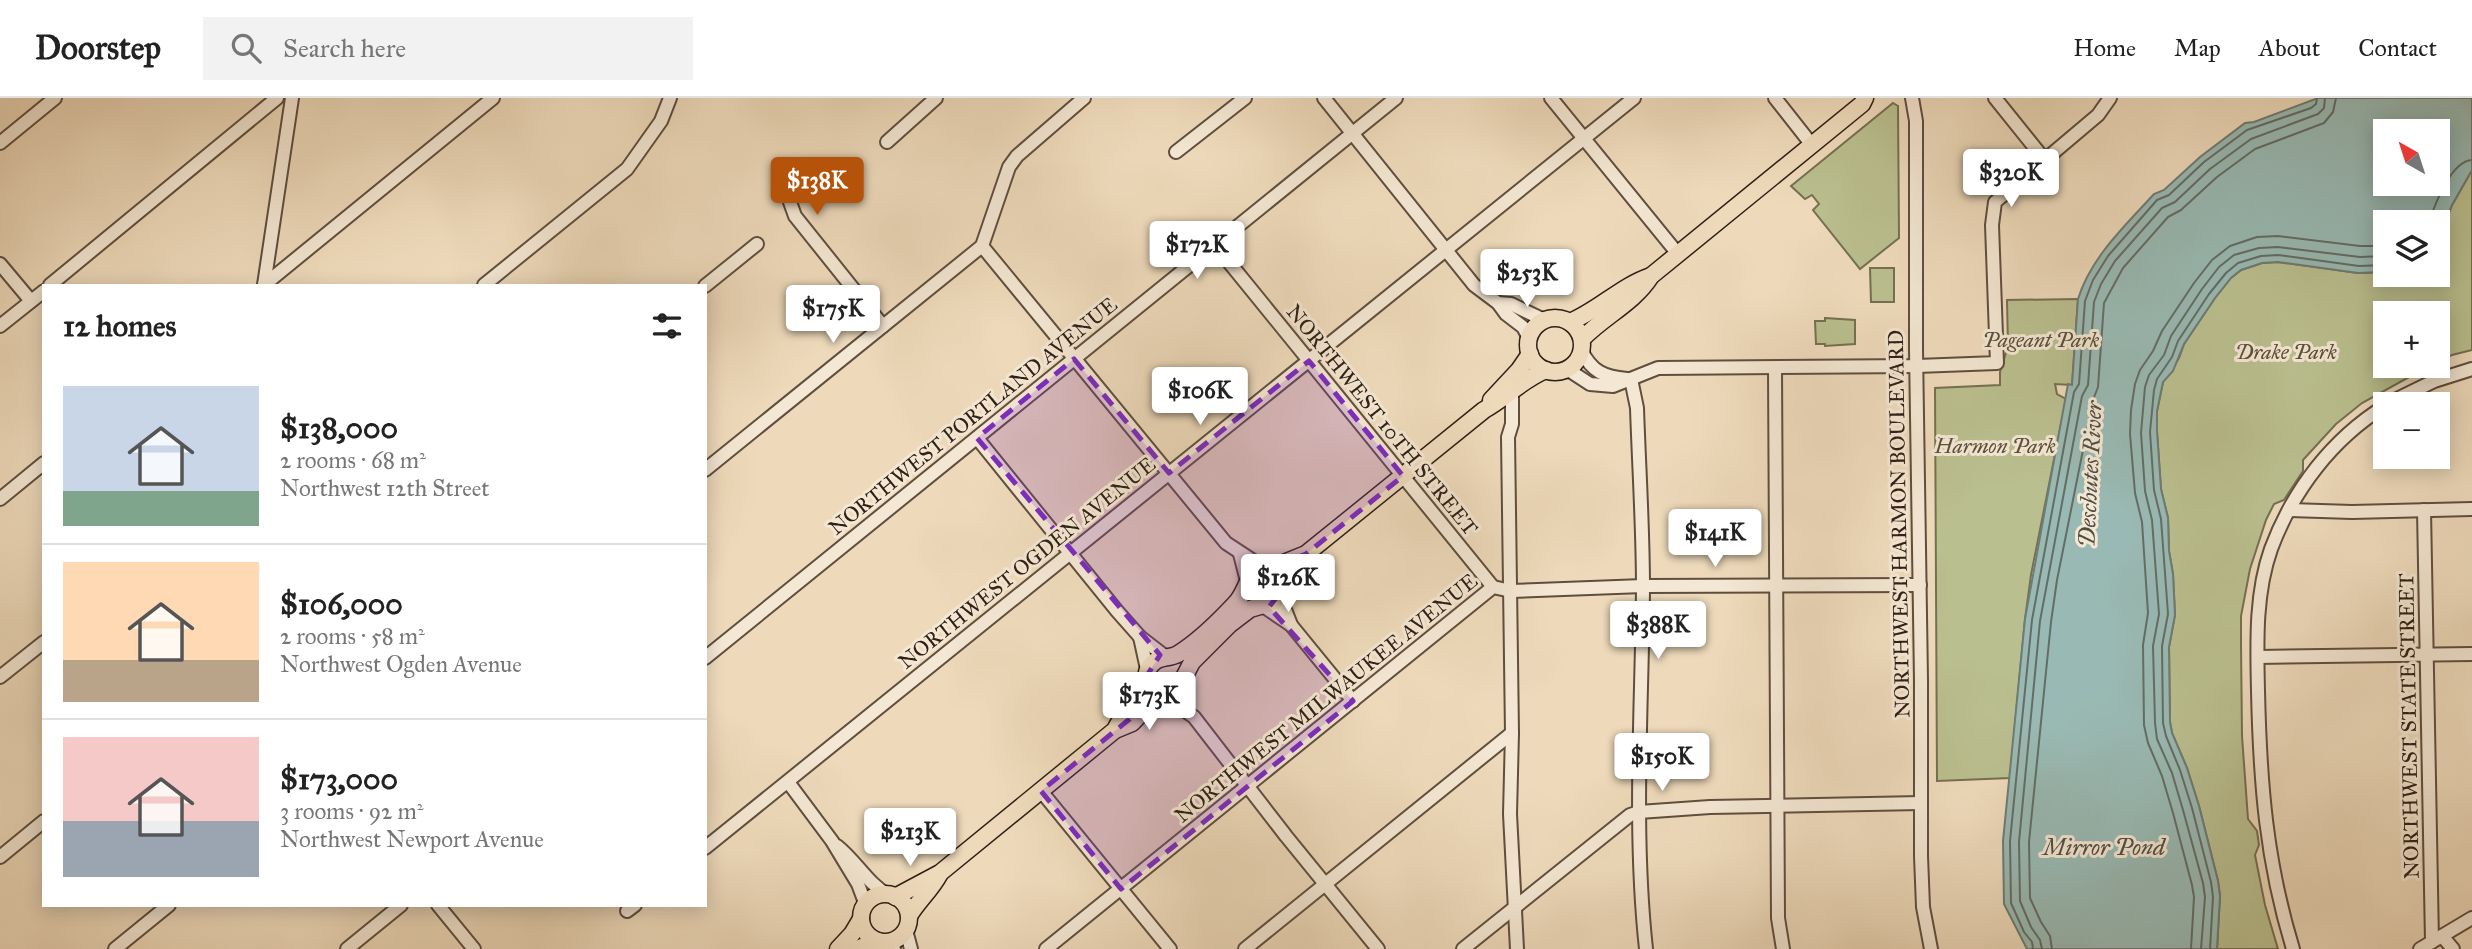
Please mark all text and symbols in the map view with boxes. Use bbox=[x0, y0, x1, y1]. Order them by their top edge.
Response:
search box bbox=[203, 17, 693, 80]
text: Doorstep bbox=[35, 28, 161, 68]
icon: search bbox=[227, 29, 265, 67]
text: Search here bbox=[283, 32, 406, 64]
text: Home bbox=[2073, 33, 2136, 63]
text: Map bbox=[2174, 33, 2221, 63]
text: About bbox=[2259, 33, 2320, 63]
text: Contact bbox=[2358, 33, 2437, 63]
north arrow bbox=[2373, 119, 2450, 196]
map controls bbox=[2373, 119, 2450, 469]
pin: $320K bbox=[1962, 150, 2060, 209]
pin: $138K bbox=[768, 158, 866, 217]
text: $320K bbox=[1979, 158, 2043, 186]
text: $138K bbox=[787, 166, 847, 194]
button: layers bbox=[2373, 210, 2450, 287]
pin: $172K bbox=[1148, 222, 1246, 281]
text: $172K bbox=[1166, 230, 1228, 258]
pin: $253K bbox=[1478, 250, 1576, 309]
text: $253K bbox=[1496, 258, 1558, 286]
pin: $175K bbox=[784, 286, 882, 345]
street label: NORTHWEST PORTLAND AVENUE bbox=[823, 291, 1123, 541]
text: $175K bbox=[802, 294, 864, 322]
street label: NORTHWEST 10TH STREET bbox=[1281, 299, 1483, 541]
button: + bbox=[2373, 301, 2450, 378]
icon: filters bbox=[648, 307, 686, 345]
text: 12 homes bbox=[63, 308, 176, 344]
park label: Pageant Park bbox=[1983, 327, 2100, 353]
street label: NORTHWEST HARMON BOULEVARD bbox=[1883, 330, 1915, 718]
park label: Drake Park bbox=[2235, 339, 2337, 365]
pin: $106K bbox=[1151, 368, 1249, 427]
text: $106K bbox=[1168, 376, 1232, 404]
button: − bbox=[2373, 392, 2450, 469]
water label: Deschutes River bbox=[2072, 399, 2108, 548]
text: $138,000 bbox=[280, 410, 398, 446]
icon: home bbox=[119, 414, 203, 498]
park label: Harmon Park bbox=[1933, 433, 2056, 459]
text: 2 rooms · 68 m² bbox=[280, 446, 426, 474]
street label: NORTHWEST OGDEN AVENUE bbox=[893, 451, 1161, 675]
text: Northwest 12th Street bbox=[280, 474, 489, 502]
pin: $141K bbox=[1666, 510, 1764, 569]
text: $141K bbox=[1684, 518, 1746, 546]
pin: $126K bbox=[1239, 554, 1337, 614]
text: $126K bbox=[1257, 563, 1319, 591]
street label: NORTHWEST MILWAUKEE AVENUE bbox=[1169, 568, 1483, 828]
street label: NORTHWEST STATE STREET bbox=[2393, 573, 2425, 879]
text: $106,000 bbox=[280, 586, 403, 622]
icon: home bbox=[119, 590, 203, 674]
pin: $388K bbox=[1609, 602, 1707, 661]
text: $388K bbox=[1626, 610, 1690, 638]
text: 2 rooms · 58 m² bbox=[280, 622, 425, 650]
text: Northwest Ogden Avenue bbox=[280, 650, 522, 678]
pin: $173K bbox=[1100, 672, 1198, 732]
text: $173K bbox=[1119, 681, 1179, 709]
pin: $150K bbox=[1613, 734, 1711, 793]
text: $150K bbox=[1630, 742, 1694, 770]
text: $173,000 bbox=[280, 761, 398, 797]
icon: home bbox=[119, 765, 203, 849]
text: 3 rooms · 92 m² bbox=[280, 797, 423, 825]
pin: $213K bbox=[861, 808, 959, 868]
text: $213K bbox=[880, 817, 940, 845]
text: Northwest Newport Avenue bbox=[280, 825, 544, 853]
water label: Mirror Pond bbox=[2041, 833, 2167, 861]

